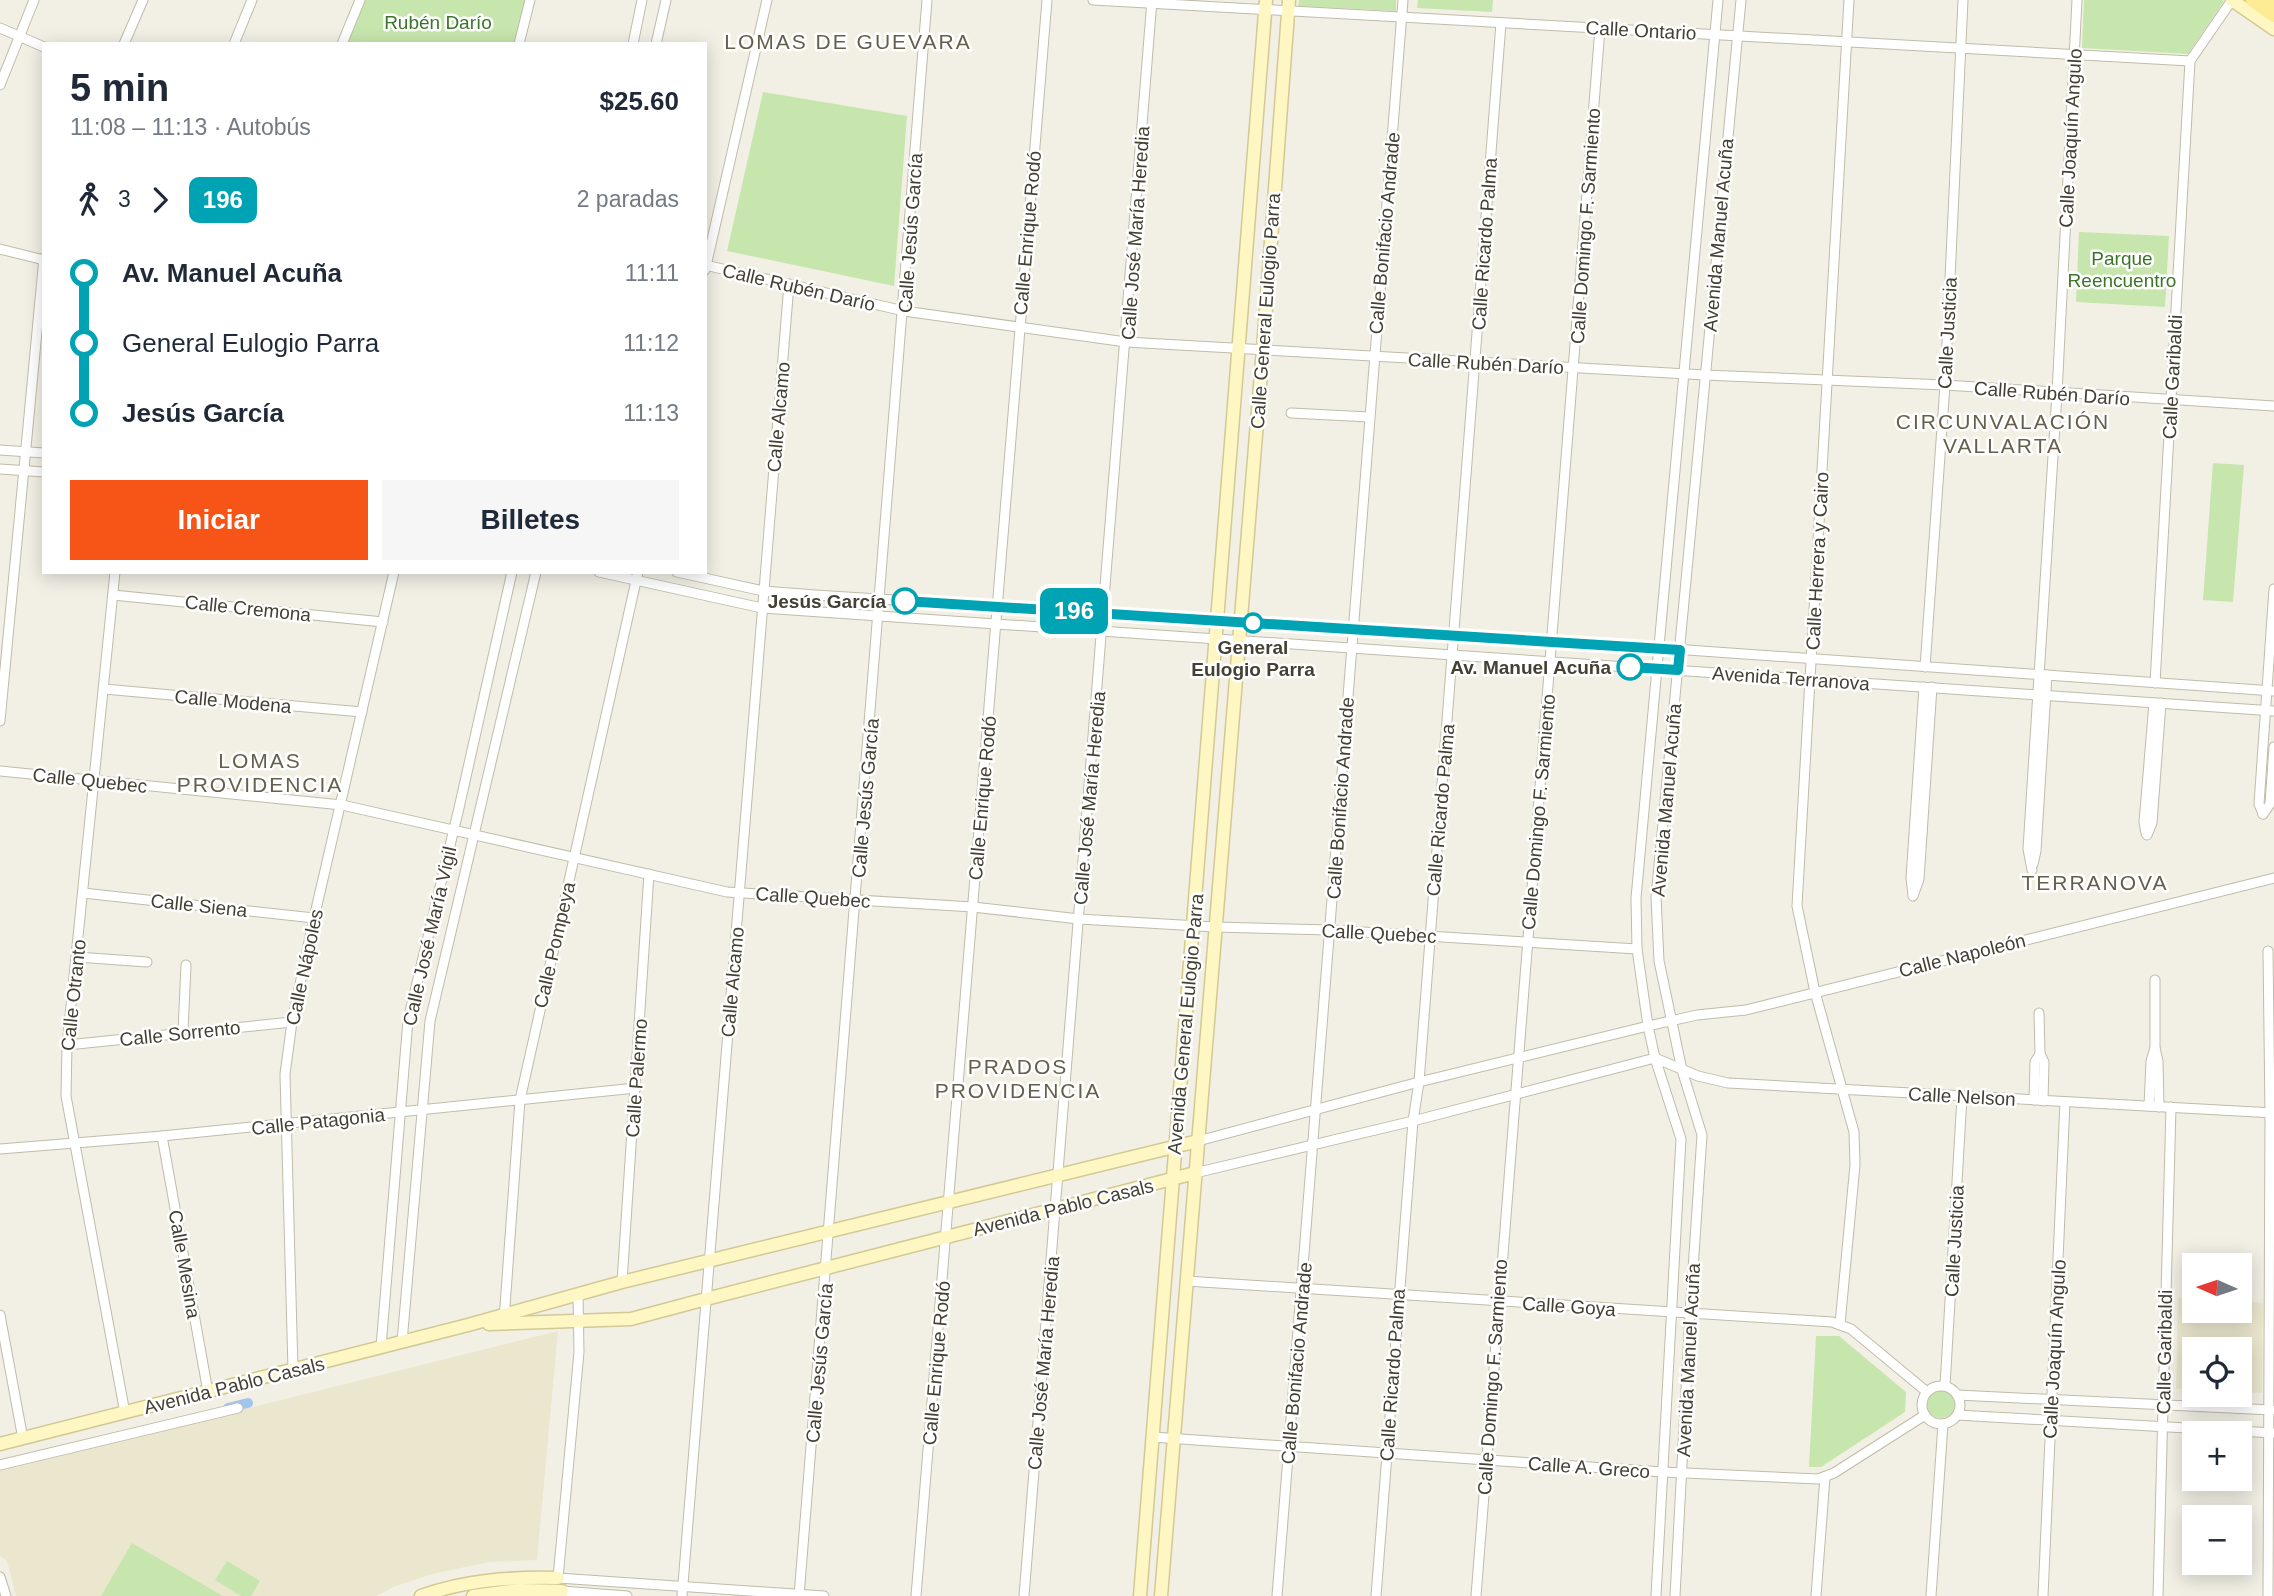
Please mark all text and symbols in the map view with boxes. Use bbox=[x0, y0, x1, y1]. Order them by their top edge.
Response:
park label: Rubén Darío bbox=[384, 12, 492, 33]
street label: Calle Ontario bbox=[1585, 17, 1697, 44]
district label: LOMAS DE GUEVARA bbox=[724, 30, 972, 53]
street label: Calle Joaquín Angulo bbox=[2055, 48, 2086, 228]
text: 5 min bbox=[70, 67, 169, 109]
text: $25.60 bbox=[599, 86, 679, 116]
street label: Calle Domingo F. Sarmiento bbox=[1567, 107, 1604, 345]
text: 11:08 – 11:13 · Autobús bbox=[70, 114, 311, 140]
street label: Calle José María Heredia bbox=[1118, 125, 1153, 341]
street label: Calle Bonifacio Andrade bbox=[1365, 131, 1404, 335]
street label: Avenida Manuel Acuña bbox=[1700, 137, 1737, 333]
street label: Calle Enrique Rodó bbox=[1010, 150, 1045, 316]
street label: Calle Jesús García bbox=[894, 152, 927, 314]
street label: Calle Ricardo Palma bbox=[1468, 156, 1501, 331]
icon: walk bbox=[70, 181, 108, 219]
icon: forward bbox=[141, 181, 179, 219]
text: 3 bbox=[118, 186, 131, 212]
text: 196 bbox=[203, 186, 243, 213]
text: 2 paradas bbox=[577, 186, 679, 212]
street label: Calle General Eulogio Parra bbox=[1247, 192, 1284, 430]
park label: Parque Reencuentro bbox=[2068, 248, 2176, 291]
text: Av. Manuel Acuña bbox=[122, 258, 342, 288]
text: 11:11 bbox=[625, 260, 679, 286]
street label: Calle Rubén Darío bbox=[720, 260, 877, 315]
street label: Calle Justicia bbox=[1934, 276, 1961, 389]
street label: Calle Garibaldi bbox=[2159, 314, 2186, 440]
text: General Eulogio Parra bbox=[122, 328, 379, 358]
text: 11:12 bbox=[623, 330, 679, 356]
street label: Calle Rubén Darío bbox=[1407, 349, 1565, 378]
street label: Calle Alcamo bbox=[763, 361, 794, 473]
street label: Calle Rubén Darío bbox=[1973, 378, 2131, 409]
text: Jesús García bbox=[122, 398, 284, 428]
text: 11:13 bbox=[623, 400, 679, 426]
district label: CIRCUNVALACIÓN VALLARTA bbox=[1896, 410, 2110, 457]
street label: Calle Herrera y Cairo bbox=[1802, 471, 1833, 651]
button: Iniciar bbox=[70, 480, 368, 560]
button: Billetes bbox=[382, 480, 679, 560]
marker: Jesús García bbox=[892, 588, 918, 614]
line badge: 196 bbox=[1034, 588, 1114, 634]
street label: Calle Cremona bbox=[184, 591, 312, 626]
place label: Jesús García bbox=[768, 591, 886, 612]
text: 196 bbox=[1054, 597, 1094, 624]
marker: General Eulogio Parra bbox=[1243, 613, 1263, 633]
place label: General Eulogio Parra bbox=[1191, 637, 1315, 680]
marker: Av. Manuel Acuña bbox=[1617, 654, 1643, 680]
place label: Av. Manuel Acuña bbox=[1450, 657, 1611, 678]
street label: Avenida Terranova bbox=[1712, 663, 1871, 695]
street label: Calle Modena bbox=[174, 686, 293, 717]
street label: Calle José María Heredia bbox=[1070, 690, 1109, 906]
street label: Calle Domingo F. Sarmiento bbox=[1518, 693, 1559, 931]
street label: Calle Bonifacio Andrade bbox=[1323, 696, 1358, 900]
street label: Avenida Manuel Acuña bbox=[1648, 702, 1685, 898]
street label: Calle Enrique Rodó bbox=[965, 715, 1000, 881]
street label: Calle Jesús García bbox=[848, 717, 883, 879]
street label: Calle Ricardo Palma bbox=[1422, 722, 1459, 897]
district label: LOMAS PROVIDENCIA bbox=[177, 749, 343, 796]
street label: Calle Quebec bbox=[32, 764, 148, 797]
street label: Calle José María Vigil bbox=[399, 844, 460, 1028]
district label: TERRANOVA bbox=[2021, 871, 2169, 894]
street label: Calle Pompeya bbox=[530, 880, 579, 1010]
street label: Calle Quebec bbox=[755, 883, 871, 912]
street label: Calle Siena bbox=[150, 890, 249, 921]
street label: Avenida General Eulogio Parra bbox=[1164, 892, 1207, 1155]
street label: Calle Nápoles bbox=[282, 907, 327, 1027]
street label: Calle Quebec bbox=[1321, 920, 1437, 947]
street label: Calle Alcamo bbox=[717, 926, 748, 1038]
street label: Calle Napoleón bbox=[1897, 930, 2028, 981]
street label: Calle Otranto bbox=[57, 938, 90, 1052]
street label: Calle Sorrento bbox=[119, 1017, 242, 1050]
street label: Calle Palermo bbox=[622, 1018, 651, 1138]
district label: PRADOS PROVIDENCIA bbox=[935, 1055, 1101, 1102]
street label: Calle Nelson bbox=[1908, 1083, 2016, 1110]
street label: Calle Patagonia bbox=[250, 1104, 386, 1139]
street label: Avenida Pablo Casals bbox=[971, 1175, 1156, 1240]
street label: Calle Justicia bbox=[1941, 1184, 1968, 1297]
street label: Calle Mesina bbox=[165, 1208, 204, 1320]
north arrow bbox=[2182, 1253, 2252, 1323]
map controls bbox=[2182, 1253, 2252, 1575]
street label: Calle José María Heredia bbox=[1024, 1255, 1063, 1471]
street label: Calle Domingo F. Sarmiento bbox=[1474, 1258, 1511, 1496]
street label: Calle Joaquín Angulo bbox=[2039, 1259, 2070, 1439]
street label: Calle Bonifacio Andrade bbox=[1277, 1261, 1316, 1465]
street label: Avenida Manuel Acuña bbox=[1673, 1262, 1704, 1457]
street label: Calle Enrique Rodó bbox=[919, 1280, 954, 1446]
street label: Calle Jesús García bbox=[802, 1282, 837, 1444]
street label: Calle Ricardo Palma bbox=[1376, 1287, 1409, 1462]
street label: Calle Garibaldi bbox=[2153, 1290, 2176, 1414]
street label: Calle Goya bbox=[1521, 1293, 1617, 1320]
button: locate bbox=[2182, 1337, 2252, 1407]
street label: Avenida Pablo Casals bbox=[142, 1353, 327, 1418]
button: + bbox=[2182, 1421, 2252, 1491]
street label: Calle A. Greco bbox=[1527, 1453, 1651, 1482]
button: − bbox=[2182, 1505, 2252, 1575]

